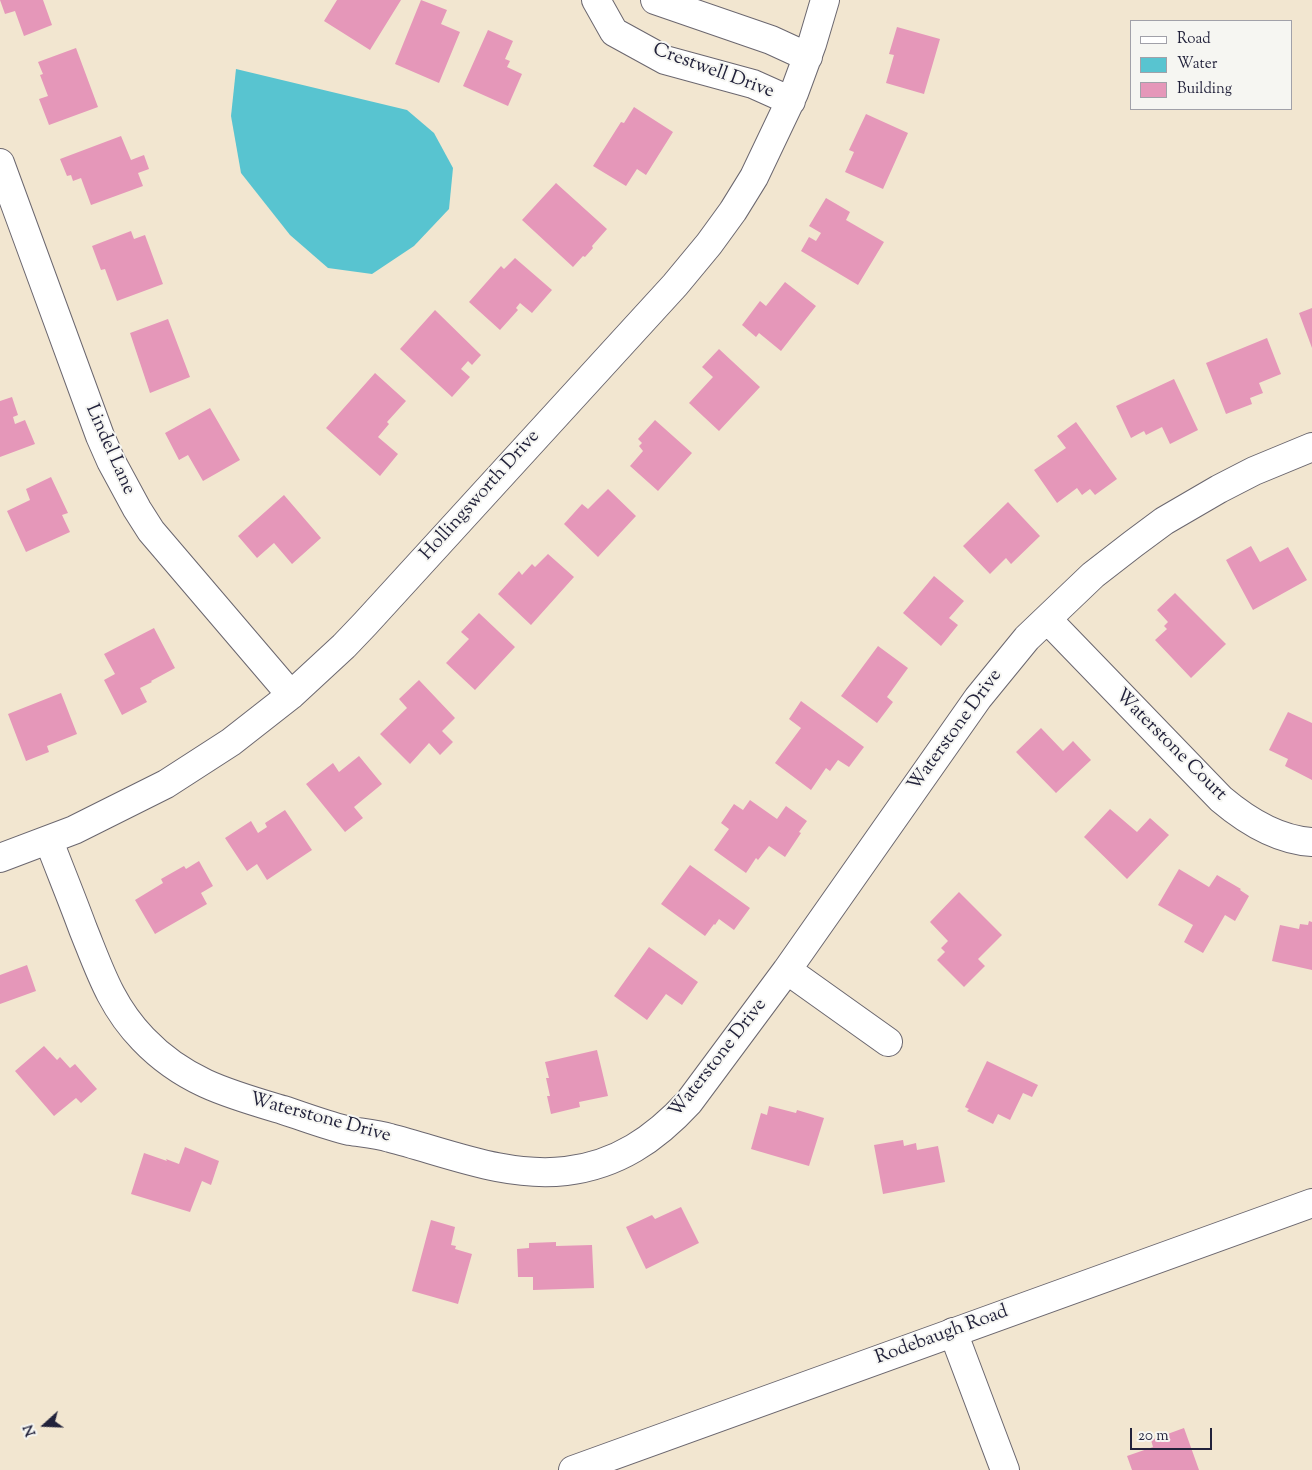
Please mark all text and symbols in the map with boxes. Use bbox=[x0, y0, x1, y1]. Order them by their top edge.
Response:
legend bbox=[1130, 20, 1292, 110]
text: Road bbox=[1177, 29, 1211, 50]
street label: Crestwell Drive bbox=[649, 39, 777, 105]
text: Water bbox=[1177, 54, 1217, 75]
text: Building bbox=[1177, 79, 1232, 100]
street label: Lindel Lane bbox=[79, 401, 139, 499]
street label: Hollingsworth Drive bbox=[416, 426, 546, 566]
street label: Waterstone Drive bbox=[904, 666, 1008, 796]
street label: Waterstone Court bbox=[1109, 685, 1231, 807]
street label: Waterstone Drive bbox=[665, 995, 773, 1123]
street label: Waterstone Drive bbox=[247, 1089, 393, 1149]
street label: Rodebaugh Road bbox=[872, 1301, 1012, 1371]
north arrow bbox=[20, 1400, 70, 1450]
scale bar bbox=[1132, 1418, 1214, 1450]
text: N bbox=[20, 1421, 42, 1439]
text: 20 m bbox=[1138, 1426, 1169, 1447]

